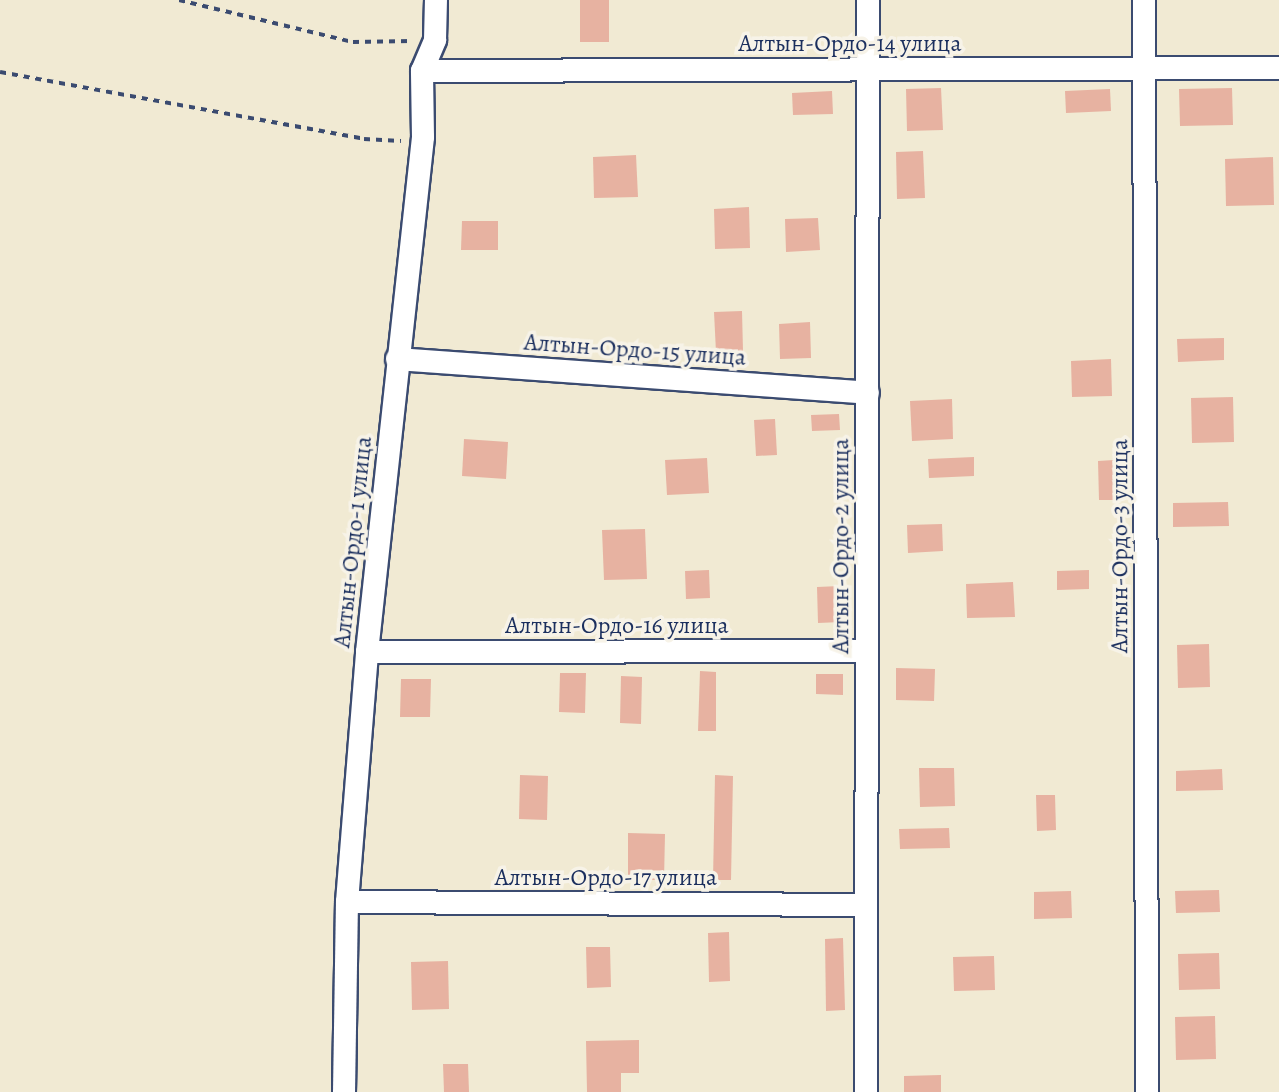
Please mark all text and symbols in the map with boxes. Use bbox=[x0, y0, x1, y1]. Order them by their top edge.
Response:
street label: Алтын-Ордо-14 улица bbox=[738, 30, 962, 58]
street label: Алтын-Ордо-15 улица bbox=[523, 328, 747, 372]
street label: Алтын-Ордо-1 улица bbox=[328, 435, 378, 649]
street label: Алтын-Ордо-2 улица bbox=[827, 438, 855, 654]
street label: Алтын-Ордо-3 улица bbox=[1106, 439, 1134, 653]
street label: Алтын-Ордо-16 улица bbox=[505, 612, 729, 640]
street label: Алтын-Ордо-17 улица bbox=[495, 864, 717, 892]

